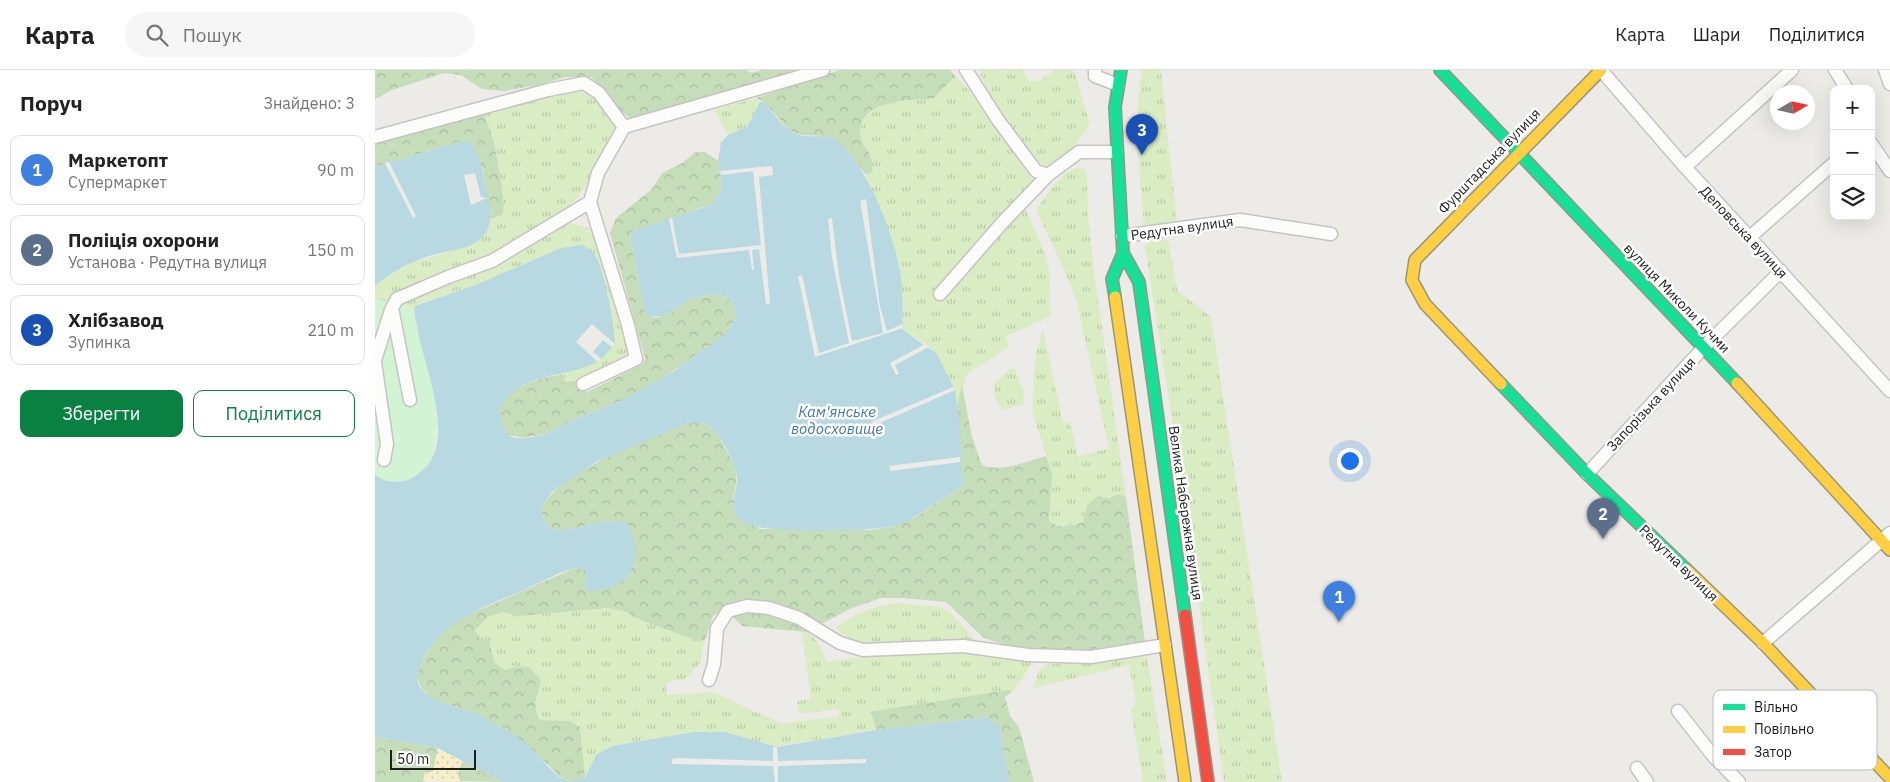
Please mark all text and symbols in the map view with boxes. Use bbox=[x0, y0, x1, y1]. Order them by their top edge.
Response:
search box bbox=[125, 12, 475, 57]
text: Карта bbox=[25, 19, 95, 51]
icon: search bbox=[143, 21, 171, 49]
text: Пошук bbox=[183, 23, 242, 47]
text: Карта bbox=[1615, 23, 1665, 46]
text: Шари bbox=[1693, 23, 1741, 46]
text: Поділитися bbox=[1769, 23, 1865, 46]
north arrow bbox=[1770, 85, 1815, 130]
map controls bbox=[1830, 85, 1875, 220]
button: + bbox=[1830, 85, 1875, 130]
text: Поруч bbox=[20, 89, 83, 117]
text: Знайдено: 3 bbox=[263, 93, 355, 113]
street label: Фурштадська вулиця bbox=[1434, 104, 1544, 218]
pin: 3 bbox=[1126, 114, 1158, 155]
button: − bbox=[1830, 130, 1875, 175]
text: Маркетопт bbox=[68, 148, 168, 172]
text: 1 bbox=[32, 160, 42, 180]
text: 90 m bbox=[317, 160, 354, 180]
text: Супермаркет bbox=[68, 172, 167, 192]
button: layers bbox=[1830, 175, 1875, 220]
street label: Деповська вулиця bbox=[1696, 182, 1792, 282]
street label: Редутна вулиця bbox=[1130, 212, 1234, 244]
text: Поліція охорони bbox=[68, 228, 219, 252]
street label: вулиця Миколи Кучми bbox=[1620, 239, 1734, 357]
text: 2 bbox=[32, 240, 42, 260]
text: 150 m bbox=[307, 240, 354, 260]
text: Установа · Редутна вулиця bbox=[68, 252, 267, 272]
text: Хлібзавод bbox=[68, 308, 164, 332]
text: 3 bbox=[32, 320, 42, 340]
text: 210 m bbox=[307, 320, 354, 340]
text: Зупинка bbox=[68, 332, 131, 352]
street label: Запорізька вулиця bbox=[1603, 353, 1699, 455]
button: Зберегти bbox=[20, 390, 183, 437]
button: Поділитися bbox=[193, 390, 355, 437]
water label: Кам'янське водосховище bbox=[791, 402, 883, 438]
street label: Велика Набережна вулиця bbox=[1165, 424, 1207, 602]
your location bbox=[1337, 448, 1363, 474]
pin: 2 bbox=[1587, 498, 1619, 539]
street label: Редутна вулиця bbox=[1636, 521, 1722, 605]
pin: 1 bbox=[1323, 581, 1355, 622]
legend bbox=[1713, 690, 1877, 770]
text: Вільно bbox=[1754, 698, 1798, 716]
text: Повільно bbox=[1754, 720, 1814, 738]
text: Затор bbox=[1754, 743, 1792, 761]
scale bar bbox=[390, 747, 476, 770]
text: 50 m bbox=[397, 750, 429, 768]

